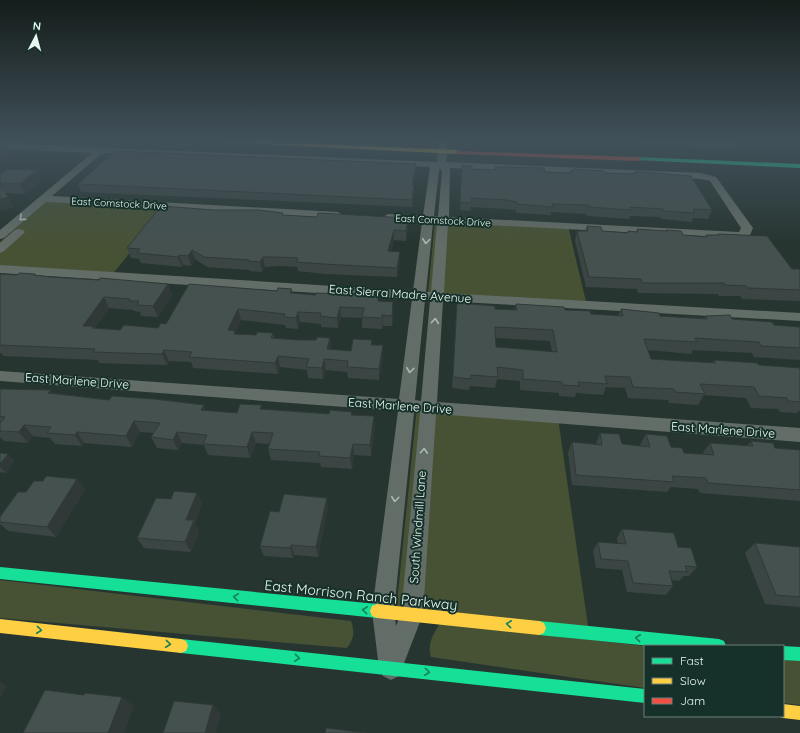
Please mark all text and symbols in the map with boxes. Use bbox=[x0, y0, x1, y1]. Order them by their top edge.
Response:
north arrow bbox=[16, 16, 56, 56]
text: N bbox=[32, 19, 42, 33]
street label: East Comstock Drive bbox=[71, 195, 167, 213]
street label: East Comstock Drive bbox=[395, 212, 491, 230]
one-way arrow bbox=[19, 213, 26, 220]
one-way arrow bbox=[421, 238, 430, 244]
street label: East Sierra Madre Avenue bbox=[328, 281, 472, 306]
one-way arrow bbox=[430, 318, 439, 325]
one-way arrow bbox=[406, 367, 415, 373]
street label: East Marlene Drive bbox=[25, 369, 130, 392]
street label: East Marlene Drive bbox=[348, 394, 453, 417]
street label: East Marlene Drive bbox=[671, 418, 776, 441]
one-way arrow bbox=[420, 448, 429, 454]
street label: South Windmill Lane bbox=[406, 470, 429, 584]
one-way arrow bbox=[391, 496, 400, 502]
street label: East Morrison Ranch Parkway bbox=[264, 576, 458, 614]
one-way arrow bbox=[233, 592, 239, 601]
one-way arrow bbox=[362, 605, 369, 614]
one-way arrow bbox=[506, 620, 512, 629]
one-way arrow bbox=[36, 625, 42, 634]
one-way arrow bbox=[635, 633, 641, 642]
one-way arrow bbox=[165, 639, 171, 648]
legend bbox=[644, 645, 784, 717]
one-way arrow bbox=[294, 653, 300, 662]
text: Fast bbox=[680, 653, 704, 668]
one-way arrow bbox=[424, 667, 430, 676]
text: Slow bbox=[680, 673, 706, 688]
text: Jam bbox=[680, 693, 705, 708]

